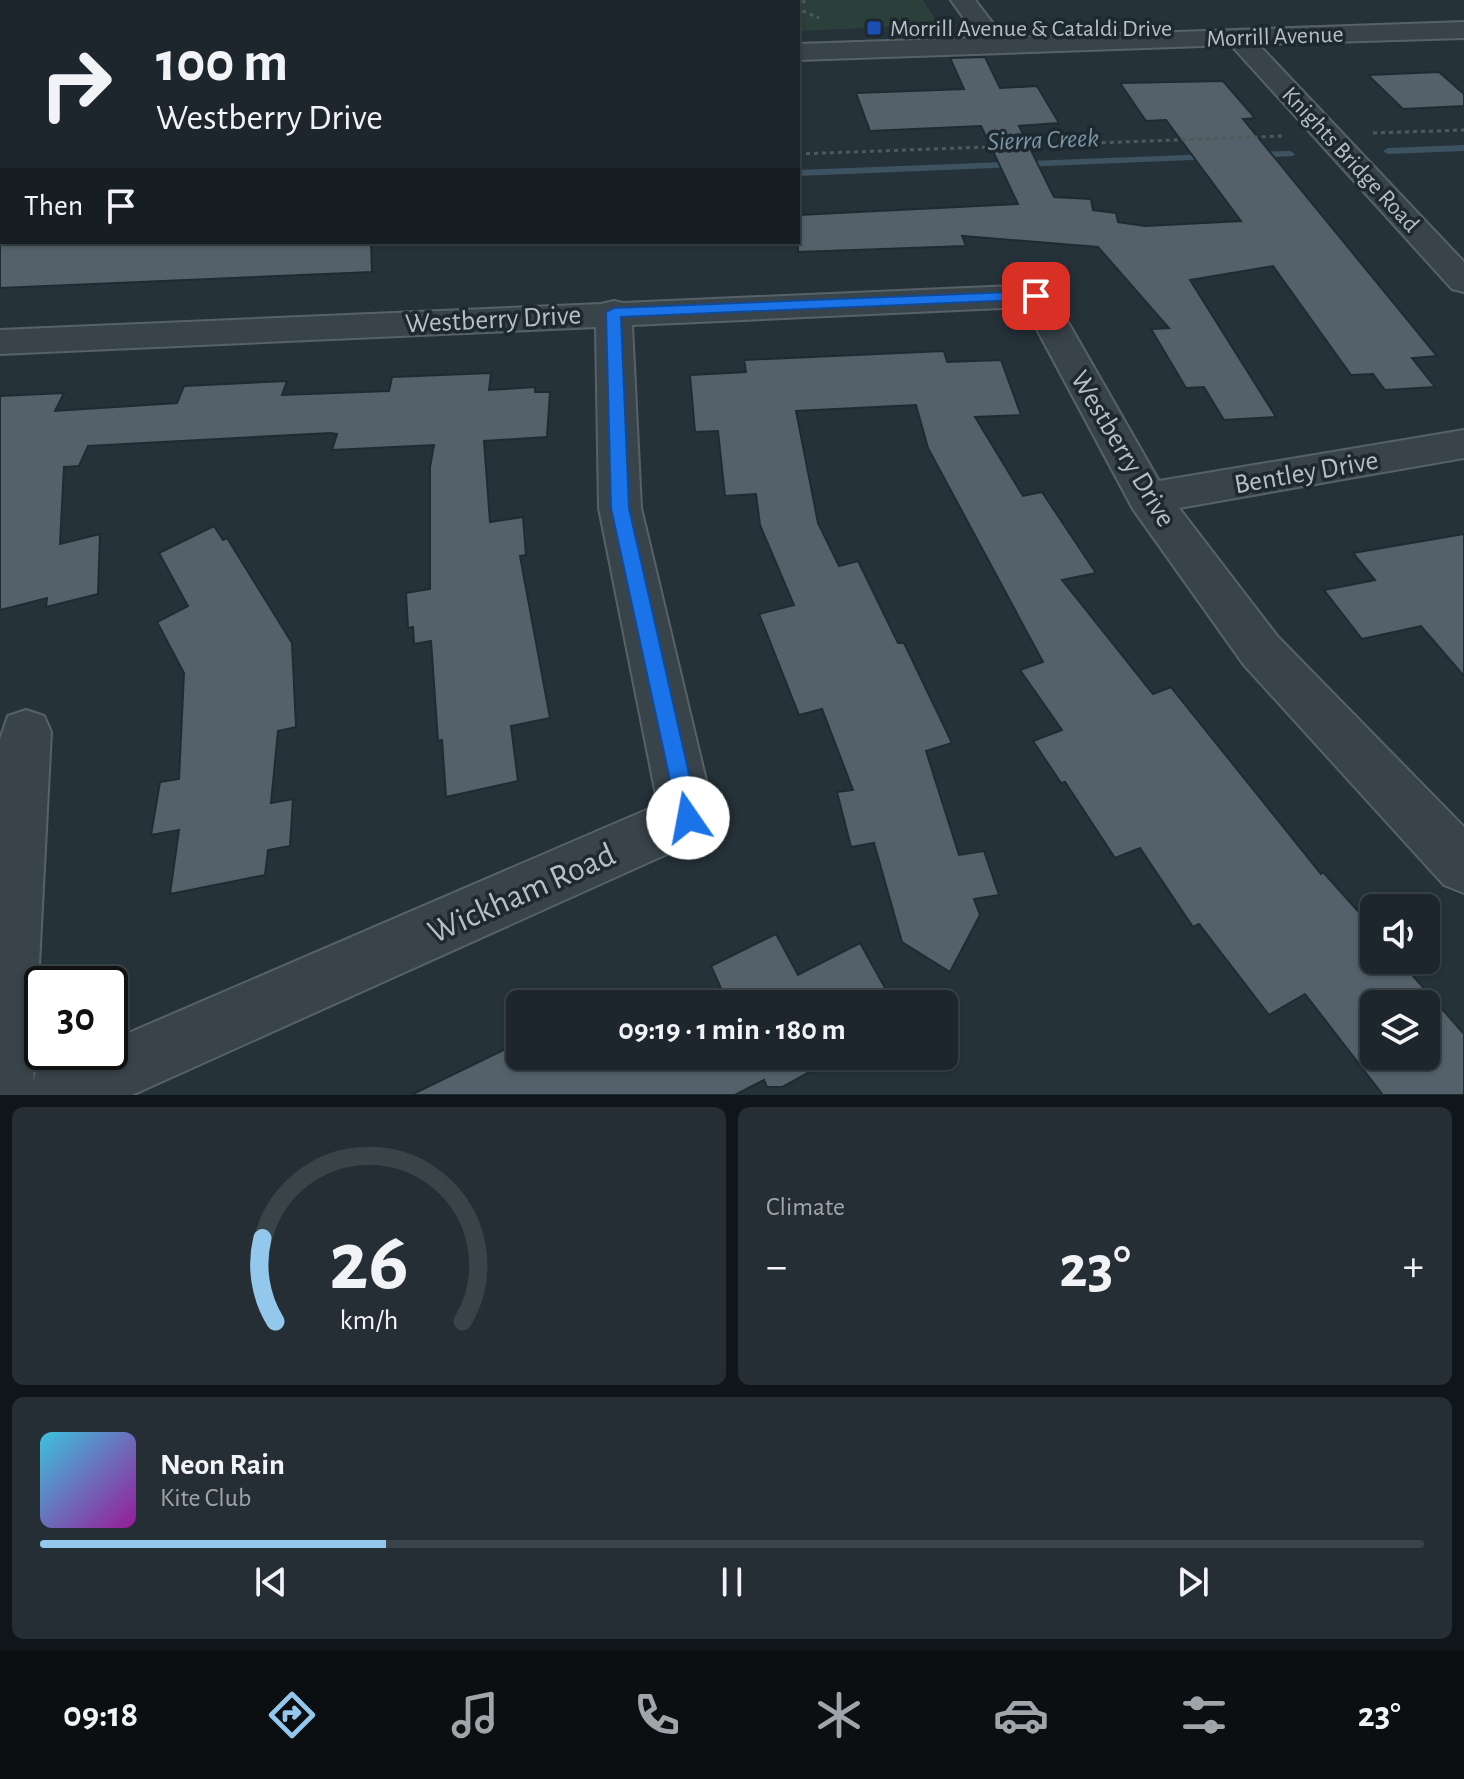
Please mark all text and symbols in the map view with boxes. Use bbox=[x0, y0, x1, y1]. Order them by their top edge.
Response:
place label: Morrill Avenue & Cataldi Drive bbox=[890, 17, 1172, 41]
marker: Morrill Avenue & Cataldi Drive bbox=[865, 19, 883, 37]
street label: Morrill Avenue bbox=[1206, 23, 1344, 51]
icon: right bbox=[24, 32, 128, 136]
text: 100 m bbox=[156, 35, 288, 91]
street label: Knights Bridge Road bbox=[1277, 82, 1423, 237]
text: Westberry Drive bbox=[156, 100, 383, 136]
water label: Sierra Creek bbox=[987, 125, 1099, 155]
icon: arrive bbox=[99, 184, 143, 228]
text: Then bbox=[24, 191, 83, 221]
pin bbox=[1002, 262, 1070, 330]
icon: arrive bbox=[1014, 274, 1058, 318]
street label: Westberry Drive bbox=[404, 301, 582, 339]
street label: Westberry Drive bbox=[1065, 366, 1180, 532]
street label: Bentley Drive bbox=[1232, 447, 1381, 499]
position arrow bbox=[646, 776, 730, 860]
street label: Wickham Road bbox=[423, 837, 620, 950]
map controls bbox=[1360, 894, 1440, 1070]
button: sound bbox=[1360, 894, 1440, 974]
speed limit sign: 30 bbox=[24, 966, 128, 1070]
button: layers bbox=[1360, 990, 1440, 1070]
text: 09:19 · 1 min · 180 m bbox=[618, 1015, 846, 1045]
text: Climate bbox=[766, 1194, 845, 1220]
text: 26 bbox=[329, 1221, 409, 1305]
text: 23° bbox=[1059, 1238, 1131, 1298]
text: − bbox=[766, 1245, 787, 1289]
text: + bbox=[1403, 1245, 1424, 1289]
text: km/h bbox=[340, 1306, 398, 1335]
text: Neon Rain bbox=[160, 1450, 285, 1480]
text: Kite Club bbox=[160, 1485, 251, 1511]
icon: previous bbox=[249, 1560, 293, 1604]
icon: pause bbox=[710, 1560, 754, 1604]
icon: next bbox=[1171, 1560, 1215, 1604]
icon: directions bbox=[264, 1687, 320, 1743]
icon: music bbox=[447, 1687, 503, 1743]
icon: phone bbox=[629, 1687, 685, 1743]
icon: climate bbox=[811, 1687, 867, 1743]
icon: car bbox=[993, 1687, 1049, 1743]
icon: filters bbox=[1176, 1687, 1232, 1743]
text: 09:18 bbox=[63, 1697, 138, 1733]
text: 23° bbox=[1358, 1697, 1401, 1733]

